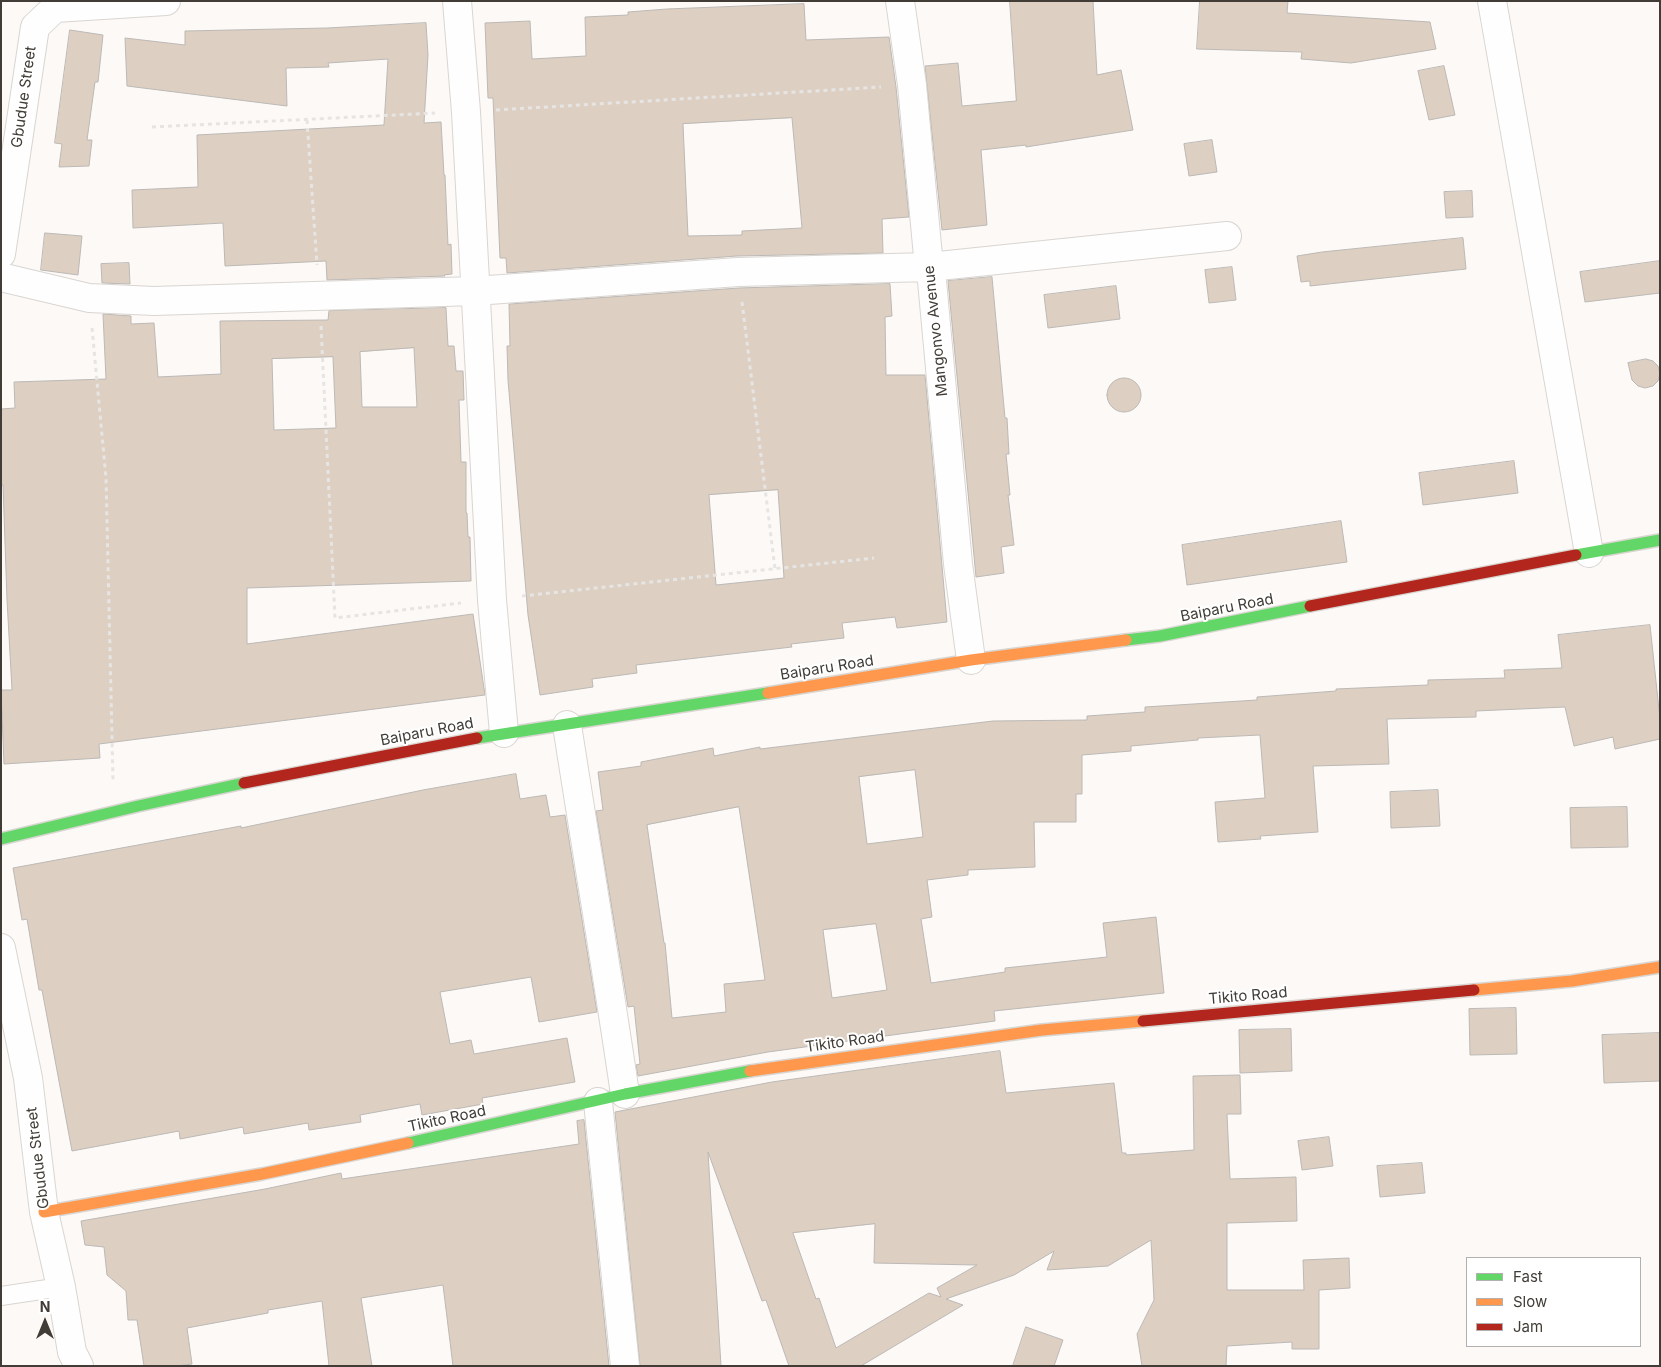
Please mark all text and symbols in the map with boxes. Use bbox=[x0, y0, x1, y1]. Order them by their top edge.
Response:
street label: Gbudue Street bbox=[8, 45, 40, 149]
street label: Mangonvo Avenue bbox=[920, 265, 952, 397]
street label: Baiparu Road bbox=[1179, 590, 1275, 626]
street label: Baiparu Road bbox=[779, 652, 875, 684]
street label: Baiparu Road bbox=[379, 714, 475, 750]
street label: Tikito Road bbox=[1208, 984, 1288, 1008]
street label: Tikito Road bbox=[804, 1028, 886, 1056]
street label: Tikito Road bbox=[406, 1102, 488, 1136]
street label: Gbudue Street bbox=[23, 1106, 53, 1210]
legend bbox=[1466, 1257, 1641, 1347]
text: Fast bbox=[1513, 1267, 1543, 1286]
text: Slow bbox=[1513, 1292, 1547, 1311]
north arrow bbox=[20, 1297, 70, 1347]
text: N bbox=[40, 1298, 50, 1315]
text: Jam bbox=[1513, 1317, 1543, 1336]

